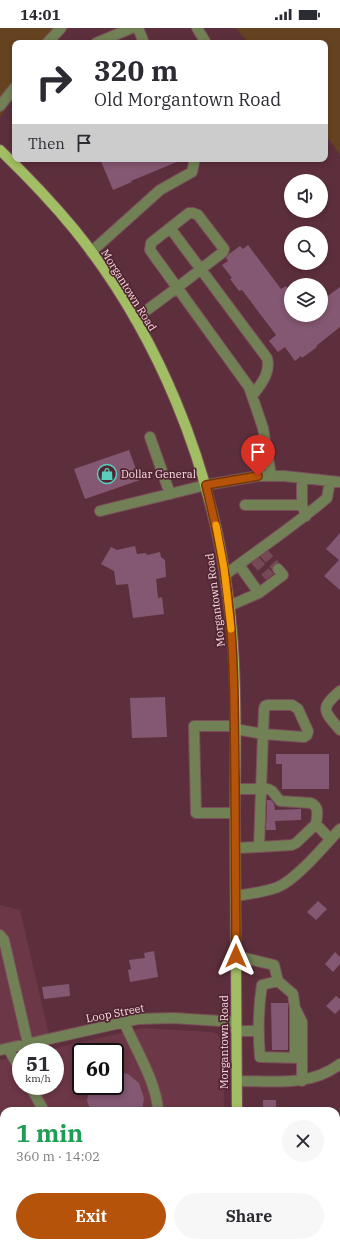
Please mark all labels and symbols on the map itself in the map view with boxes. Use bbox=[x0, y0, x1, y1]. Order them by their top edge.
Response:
street label: Morgantown Road bbox=[98, 246, 160, 334]
pin bbox=[241, 435, 275, 476]
shop icon: Dollar General bbox=[96, 463, 118, 485]
place label: Dollar General bbox=[121, 467, 196, 481]
street label: Morgantown Road bbox=[202, 552, 228, 648]
position arrow bbox=[215, 935, 257, 977]
street label: Morgantown Road bbox=[217, 995, 231, 1089]
street label: Loop Street bbox=[85, 1000, 146, 1026]
speed limit sign: 60 bbox=[72, 1043, 124, 1095]

